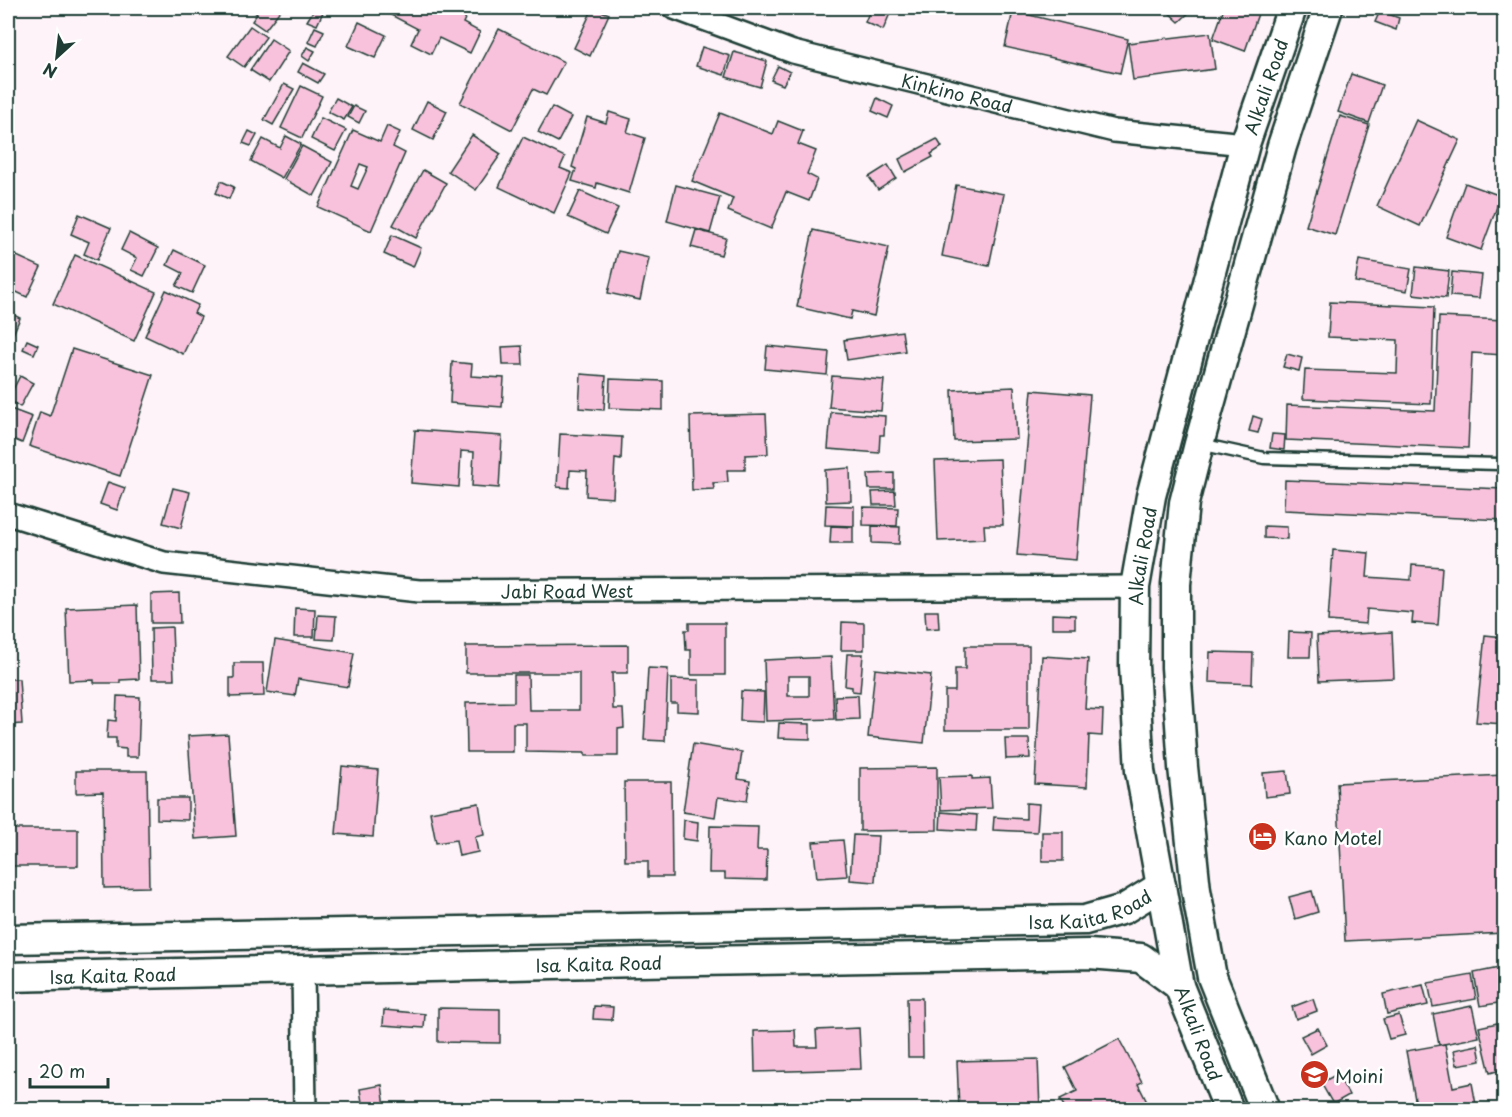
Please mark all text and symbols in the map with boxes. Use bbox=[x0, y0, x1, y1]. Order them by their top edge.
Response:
north arrow bbox=[27, 27, 87, 87]
street label: Alkali Road bbox=[1236, 35, 1294, 138]
text: N bbox=[39, 58, 61, 85]
street label: Kinkino Road bbox=[899, 66, 1016, 119]
street label: Alkali Road bbox=[1121, 504, 1162, 605]
street label: Jabi Road West bbox=[501, 576, 633, 604]
hotel icon: Kano Motel bbox=[1247, 821, 1279, 853]
place label: Kano Motel bbox=[1284, 824, 1382, 851]
street label: Isa Kaita Road bbox=[1028, 882, 1156, 934]
street label: Isa Kaita Road bbox=[535, 948, 662, 978]
street label: Isa Kaita Road bbox=[49, 960, 177, 990]
street label: Alkali Road bbox=[1169, 982, 1229, 1084]
scale bar bbox=[30, 1051, 108, 1089]
text: 20 m bbox=[39, 1057, 85, 1084]
school or university icon: Moini bbox=[1298, 1059, 1330, 1091]
place label: Moini bbox=[1335, 1062, 1383, 1089]

